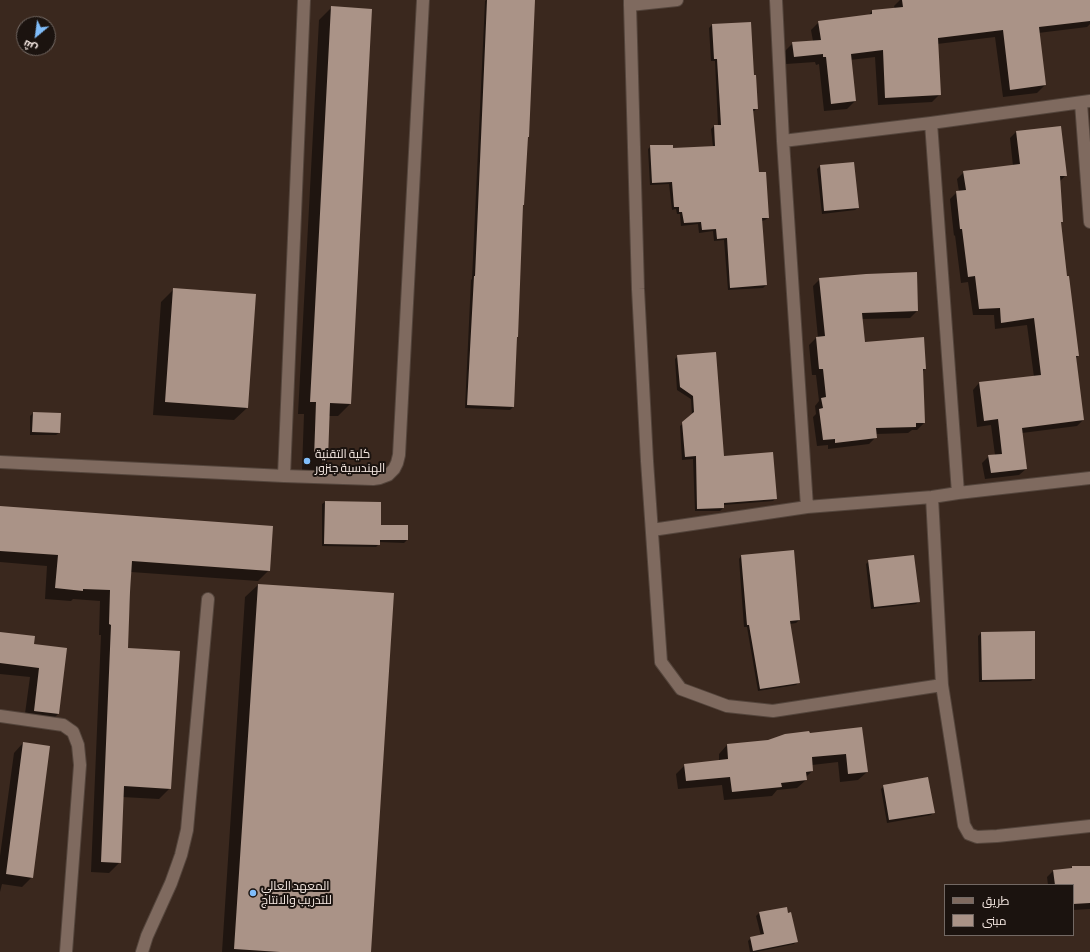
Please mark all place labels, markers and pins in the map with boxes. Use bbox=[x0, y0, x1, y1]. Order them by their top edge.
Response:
place label: كلية التقنية الهندسية جنزور bbox=[315, 447, 385, 475]
marker: كلية التقنية الهندسية جنزور bbox=[302, 456, 312, 466]
place label: المعهد العالي للتدريب والانتاج bbox=[261, 879, 332, 907]
marker: المعهد العالي للتدريب والانتاج bbox=[248, 888, 258, 898]

